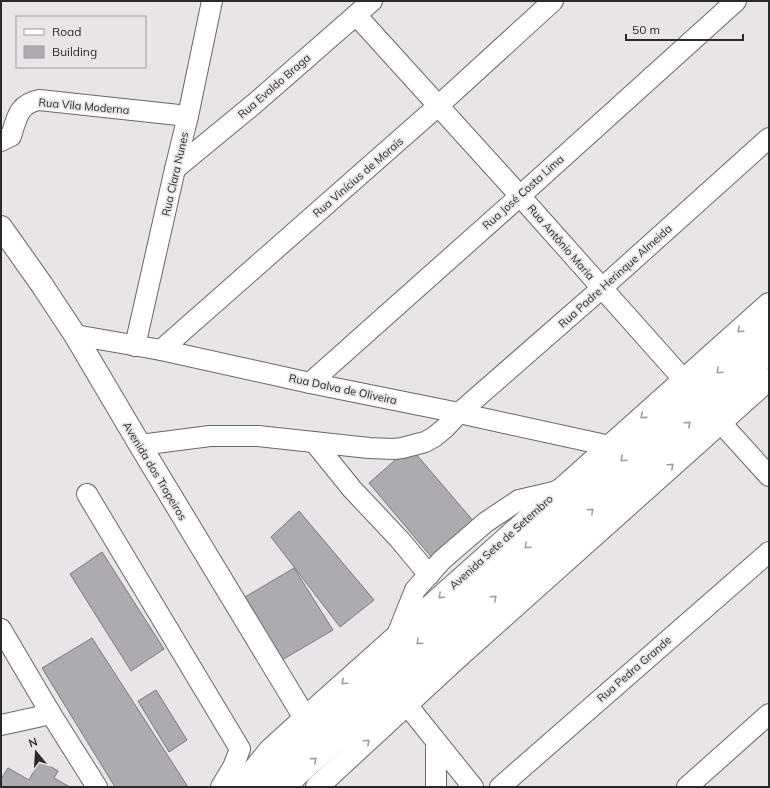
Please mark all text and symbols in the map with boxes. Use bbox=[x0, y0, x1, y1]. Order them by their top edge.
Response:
legend bbox=[16, 16, 146, 68]
scale bar bbox=[626, 16, 743, 42]
text: 50 m bbox=[632, 22, 660, 37]
text: Road bbox=[52, 24, 81, 39]
text: Building bbox=[52, 44, 97, 59]
street label: Rua Evaldo Braga bbox=[235, 51, 313, 121]
street label: Rua Vila Moderna bbox=[38, 95, 130, 117]
street label: Rua Clara Nunes bbox=[159, 131, 191, 217]
street label: Rua Vinícius de Morais bbox=[310, 134, 406, 220]
street label: Rua José Costa Lima bbox=[479, 152, 567, 232]
street label: Rua Antônio Maria bbox=[524, 201, 598, 283]
street label: Rua Padre Herinque Almeida bbox=[555, 221, 675, 331]
one-way arrow bbox=[737, 325, 745, 333]
one-way arrow bbox=[716, 366, 724, 374]
street label: Rua Dalva de Oliveira bbox=[288, 371, 398, 407]
one-way arrow bbox=[640, 412, 648, 419]
street label: Avenida dos Tropeiros bbox=[120, 419, 190, 523]
one-way arrow bbox=[683, 422, 691, 429]
one-way arrow bbox=[620, 454, 628, 461]
one-way arrow bbox=[666, 464, 673, 471]
street label: Avenida Sete de Setembro bbox=[446, 492, 556, 592]
one-way arrow bbox=[586, 508, 594, 516]
one-way arrow bbox=[524, 541, 532, 548]
one-way arrow bbox=[438, 591, 446, 598]
one-way arrow bbox=[489, 595, 497, 602]
street label: Rua Pedra Grande bbox=[594, 633, 674, 705]
one-way arrow bbox=[417, 637, 424, 644]
one-way arrow bbox=[341, 678, 349, 685]
north arrow bbox=[16, 732, 56, 772]
text: N bbox=[27, 735, 39, 750]
one-way arrow bbox=[362, 739, 370, 746]
one-way arrow bbox=[309, 757, 317, 764]

